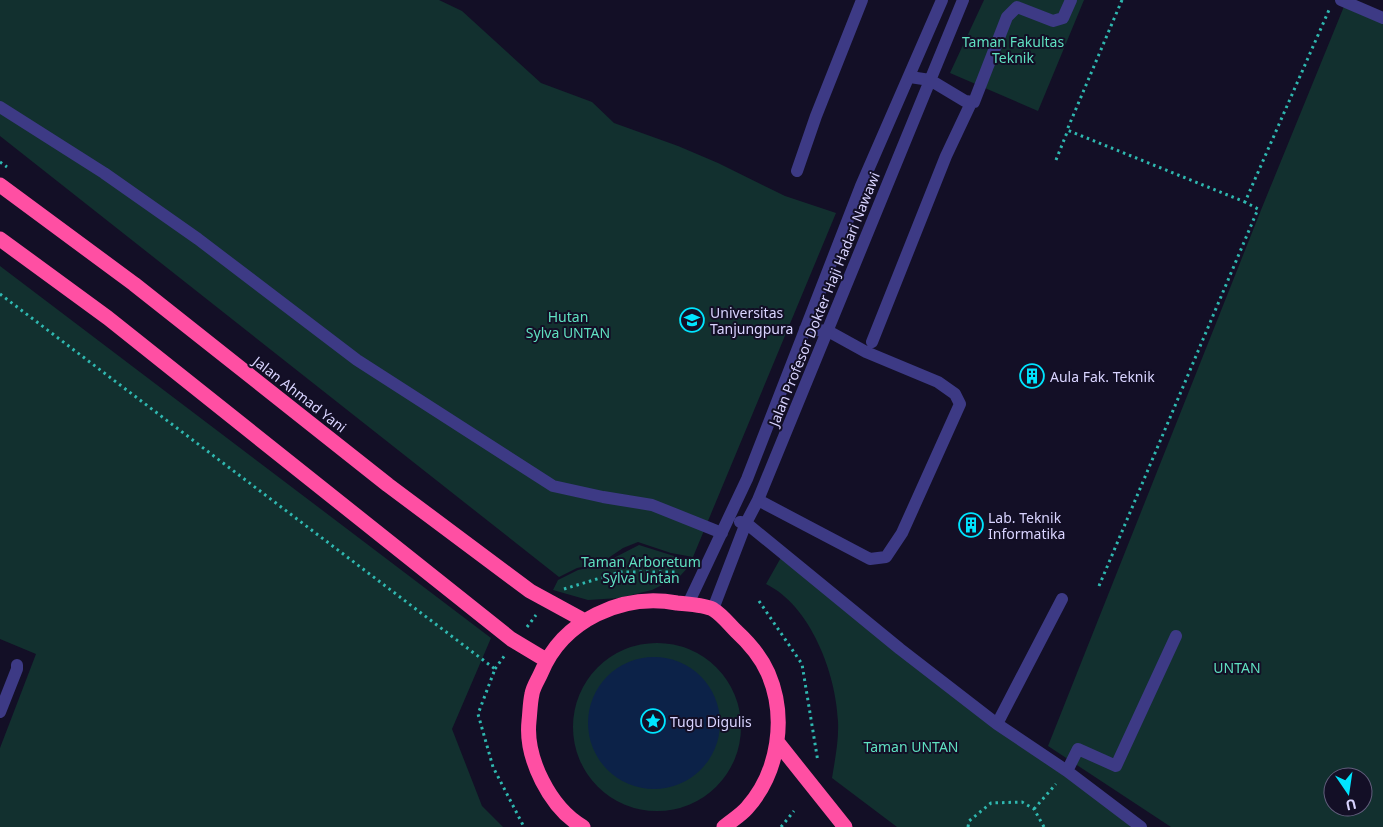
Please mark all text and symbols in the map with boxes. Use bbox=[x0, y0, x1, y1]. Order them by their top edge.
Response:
park label: Taman Fakultas Teknik bbox=[962, 32, 1064, 67]
street label: Jalan Profesor Dokter Haji Hadari Nawawi bbox=[763, 169, 884, 431]
place label: Universitas Tanjungpura bbox=[710, 303, 793, 338]
park label: Hutan Sylva UNTAN bbox=[526, 307, 610, 342]
school or university icon: Universitas Tanjungpura bbox=[679, 307, 705, 333]
street label: Jalan Ahmad Yani bbox=[248, 350, 351, 436]
building icon: Aula Fak. Teknik bbox=[1019, 363, 1045, 389]
place label: Aula Fak. Teknik bbox=[1050, 367, 1155, 386]
place label: Lab. Teknik Informatika bbox=[988, 508, 1065, 543]
building icon: Lab. Teknik Informatika bbox=[958, 512, 984, 538]
park label: Taman Arboretum Sylva Untan bbox=[581, 552, 701, 587]
park label: UNTAN bbox=[1213, 658, 1261, 677]
place icon: Tugu Digulis bbox=[640, 708, 666, 734]
place label: Tugu Digulis bbox=[670, 712, 752, 731]
park label: Taman UNTAN bbox=[863, 737, 959, 756]
north arrow bbox=[1323, 767, 1373, 817]
text: U bbox=[1344, 795, 1358, 816]

